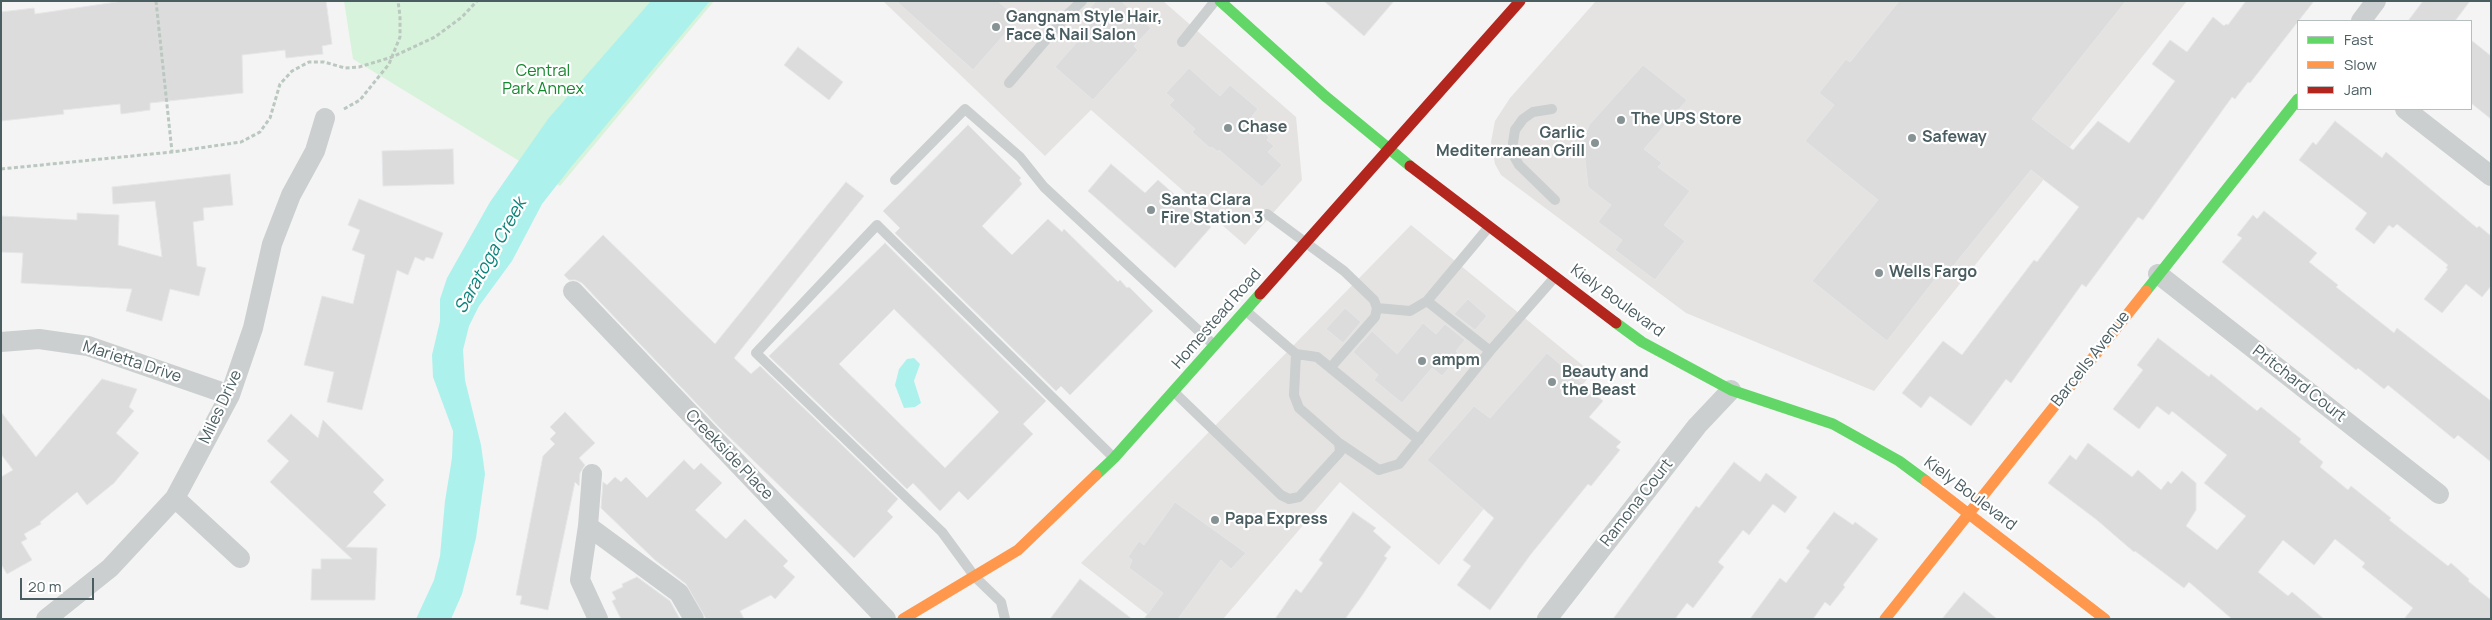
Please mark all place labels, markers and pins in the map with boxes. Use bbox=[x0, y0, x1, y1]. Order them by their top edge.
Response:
place label: Gangnam Style Hair, Face & Nail Salon bbox=[1006, 8, 1162, 46]
marker: Gangnam Style Hair, Face & Nail Salon bbox=[990, 21, 1002, 33]
place label: The UPS Store bbox=[1631, 110, 1742, 130]
marker: The UPS Store bbox=[1615, 114, 1627, 126]
place label: Chase bbox=[1238, 118, 1287, 138]
marker: Chase bbox=[1222, 122, 1234, 134]
place label: Garlic Mediterranean Grill bbox=[1436, 124, 1585, 162]
place label: Safeway bbox=[1922, 128, 1987, 148]
marker: Safeway bbox=[1906, 132, 1918, 144]
marker: Garlic Mediterranean Grill bbox=[1589, 137, 1601, 149]
place label: Santa Clara Fire Station 3 bbox=[1161, 191, 1263, 229]
marker: Santa Clara Fire Station 3 bbox=[1145, 204, 1157, 216]
place label: Wells Fargo bbox=[1889, 263, 1977, 283]
marker: Wells Fargo bbox=[1873, 267, 1885, 279]
place label: ampm bbox=[1432, 351, 1480, 371]
marker: ampm bbox=[1416, 355, 1428, 367]
place label: Beauty and the Beast bbox=[1562, 363, 1649, 401]
marker: Beauty and the Beast bbox=[1546, 376, 1558, 388]
place label: Papa Express bbox=[1225, 510, 1328, 530]
marker: Papa Express bbox=[1209, 514, 1221, 526]

